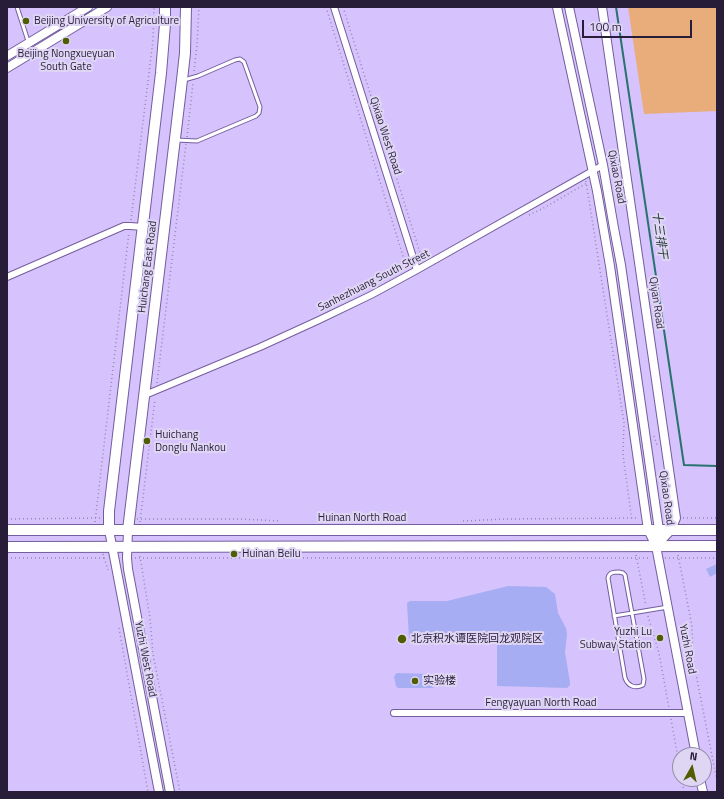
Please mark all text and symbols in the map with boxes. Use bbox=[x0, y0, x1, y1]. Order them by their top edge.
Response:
scale bar bbox=[584, 12, 694, 38]
place label: Beijing University of Agriculture bbox=[34, 14, 179, 28]
marker: Beijing University of Agriculture bbox=[21, 16, 31, 26]
text: 100 m bbox=[589, 17, 622, 36]
marker: Beijing Nongxueyuan South Gate bbox=[61, 36, 71, 46]
place label: Beijing Nongxueyuan South Gate bbox=[17, 47, 115, 73]
street label: Qixiao West Road bbox=[366, 95, 404, 177]
street label: Qixiao Road bbox=[604, 149, 628, 205]
water label: 十三排干 bbox=[649, 210, 669, 260]
street label: Huichang East Road bbox=[136, 220, 160, 314]
street label: Sanhezhuang South Street bbox=[316, 247, 432, 315]
street label: Qiyan Road bbox=[646, 276, 666, 330]
place label: Huichang Donglu Nankou bbox=[155, 428, 226, 454]
marker: Huichang Donglu Nankou bbox=[142, 436, 152, 446]
street label: Qixiao Road bbox=[656, 470, 676, 526]
street label: Huinan North Road bbox=[318, 511, 406, 525]
place label: Huinan Beilu bbox=[242, 547, 301, 561]
marker: Huinan Beilu bbox=[229, 549, 239, 559]
street label: Yuzhi West Road bbox=[131, 620, 159, 698]
street label: Yuzhi Road bbox=[676, 623, 698, 675]
place label: Yuzhi Lu Subway Station bbox=[580, 625, 652, 651]
place label: 北京积水谭医院回龙观院区 bbox=[411, 632, 543, 646]
marker: 北京积水谭医院回龙观院区 bbox=[396, 633, 408, 645]
marker: Yuzhi Lu Subway Station bbox=[655, 633, 665, 643]
place label: 实验楼 bbox=[423, 674, 456, 688]
marker: 实验楼 bbox=[410, 676, 420, 686]
street label: Fengyayuan North Road bbox=[485, 696, 597, 710]
north arrow bbox=[672, 747, 712, 787]
text: N bbox=[689, 748, 698, 765]

